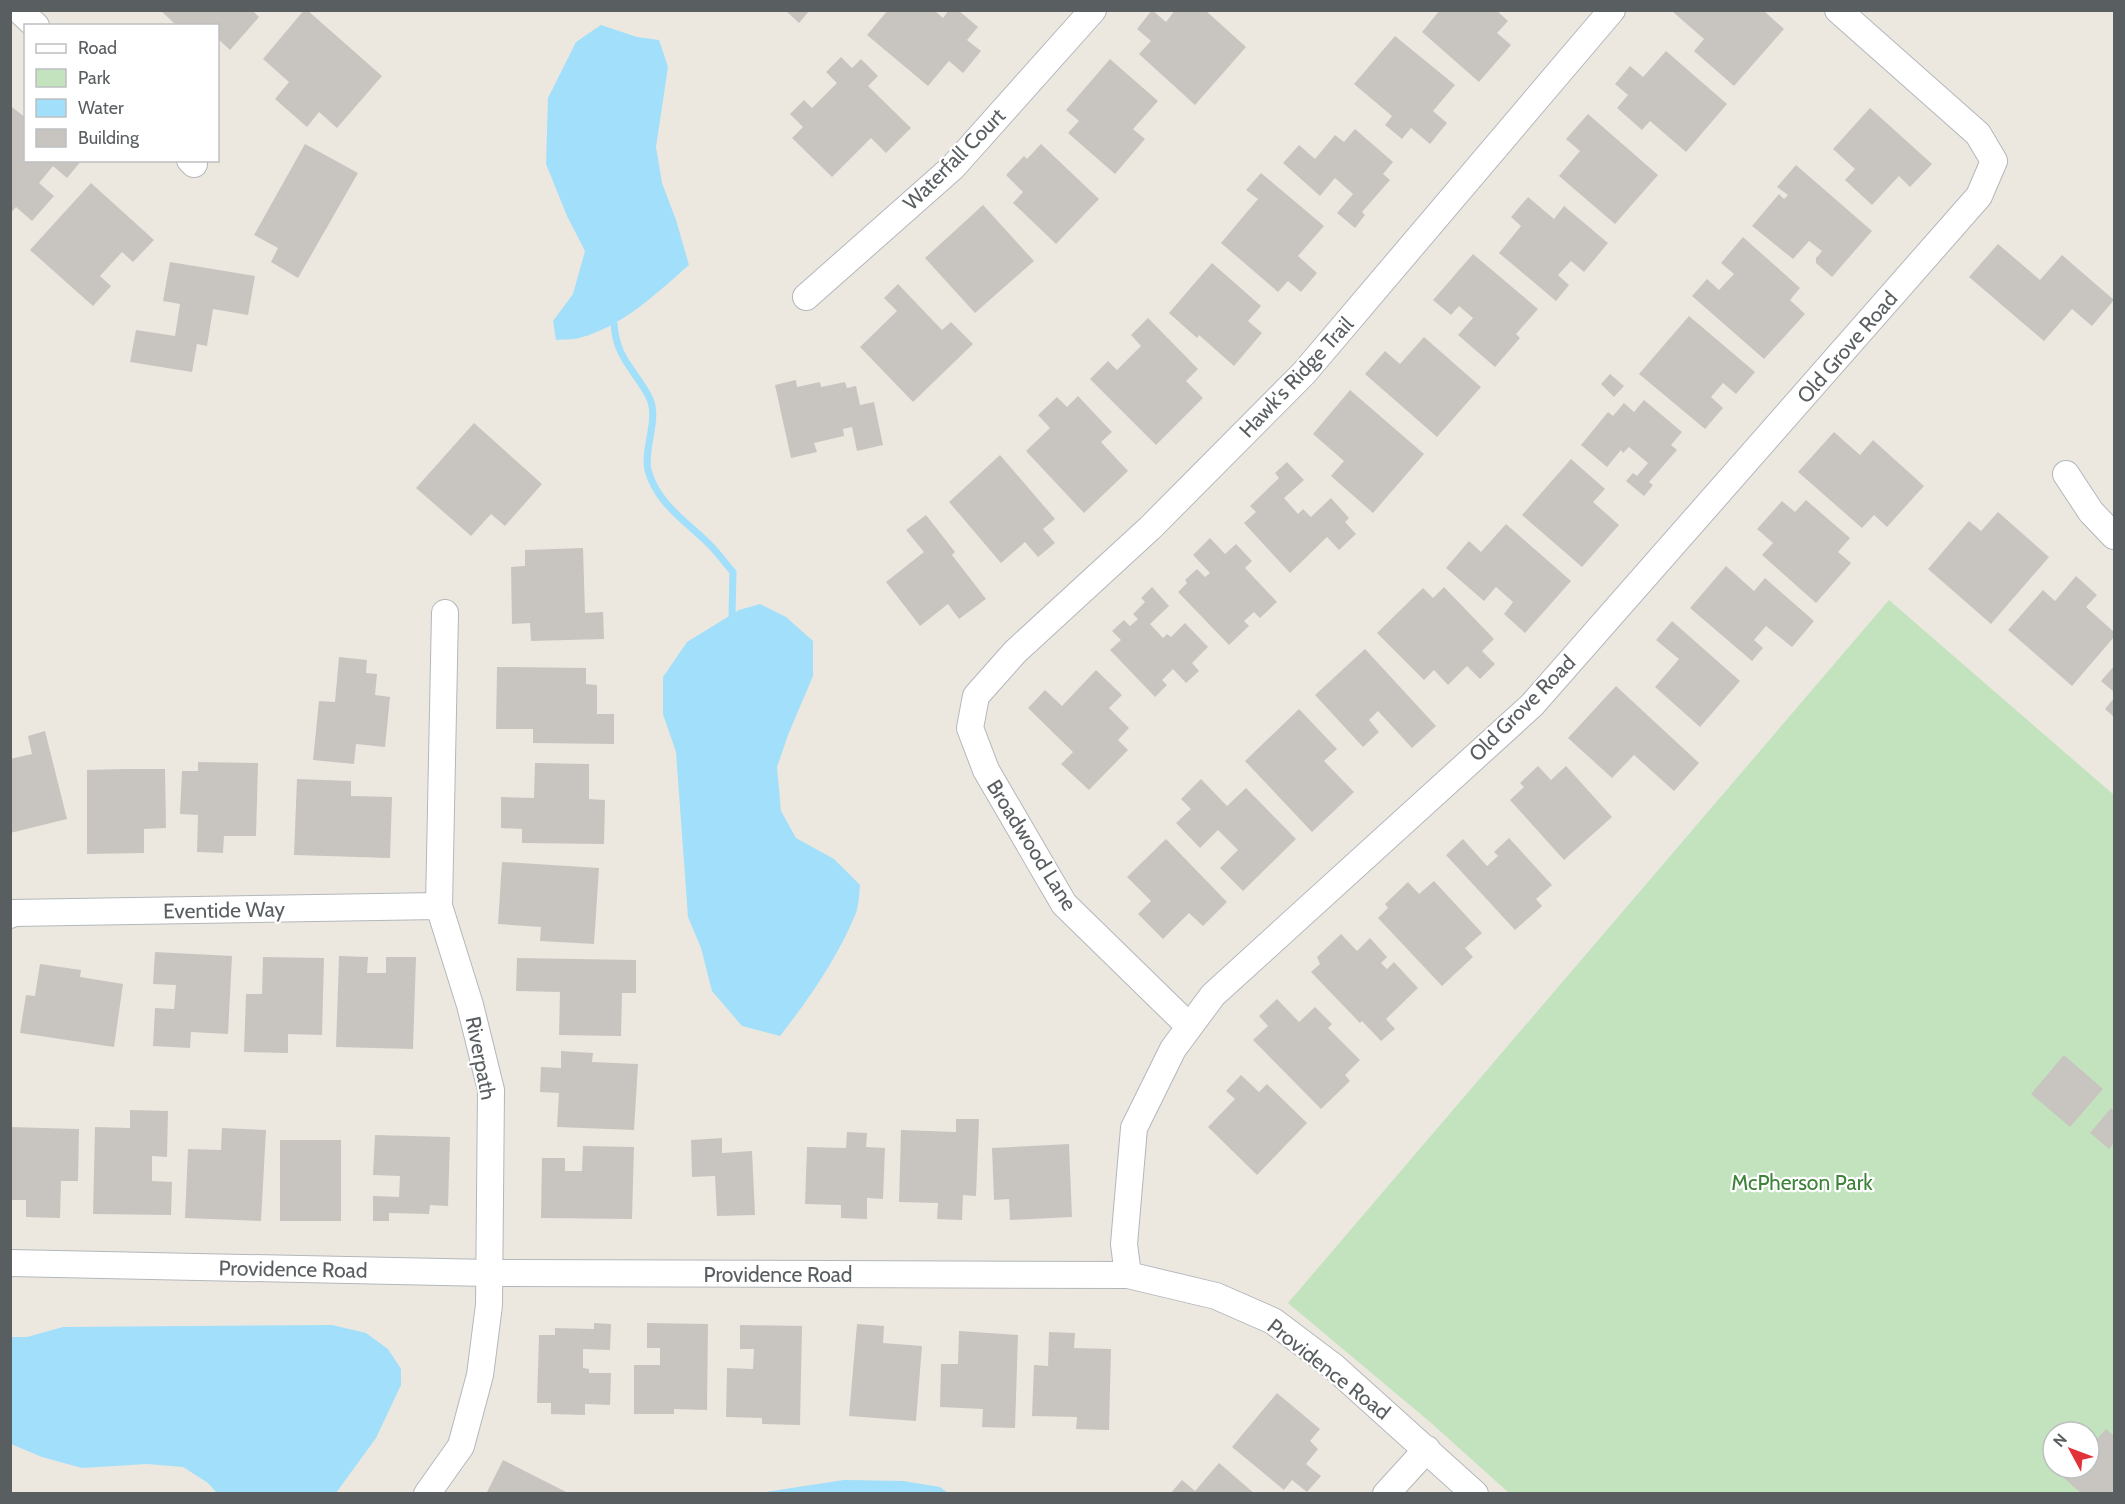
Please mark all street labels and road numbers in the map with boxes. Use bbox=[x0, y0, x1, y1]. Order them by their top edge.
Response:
street label: Waterfall Court bbox=[898, 103, 1010, 215]
street label: Old Grove Road bbox=[1792, 286, 1902, 408]
street label: Hawk's Ridge Trail bbox=[1234, 312, 1358, 442]
street label: Old Grove Road bbox=[1464, 650, 1580, 766]
street label: Broadwood Lane bbox=[982, 775, 1082, 915]
street label: Eventide Way bbox=[163, 896, 285, 924]
street label: Riverpath bbox=[461, 1014, 501, 1102]
street label: Providence Road bbox=[218, 1255, 368, 1283]
street label: Providence Road bbox=[704, 1262, 852, 1287]
street label: Providence Road bbox=[1263, 1313, 1395, 1425]

